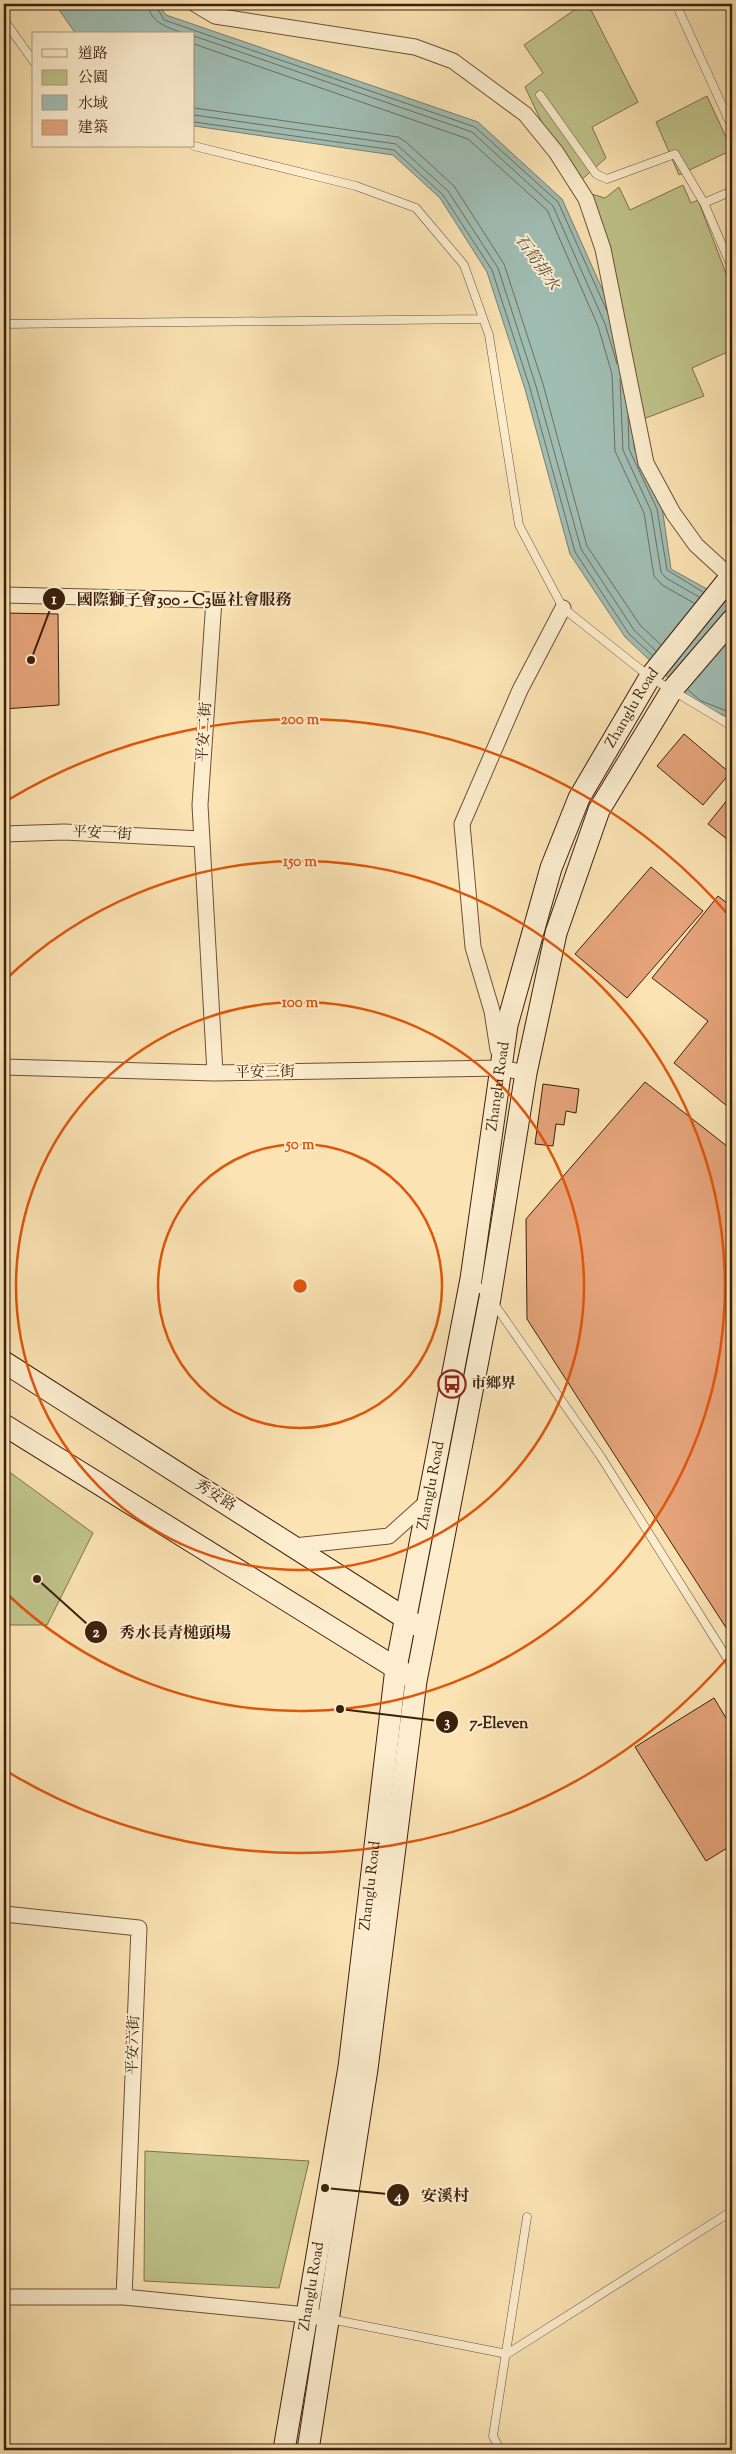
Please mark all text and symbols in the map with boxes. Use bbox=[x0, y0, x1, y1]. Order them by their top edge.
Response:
legend bbox=[32, 32, 195, 148]
text: 道路 bbox=[78, 44, 108, 65]
text: 公園 bbox=[78, 68, 108, 89]
text: 水域 bbox=[78, 94, 108, 115]
text: 建築 bbox=[78, 118, 108, 139]
water label: 石筍排水 bbox=[508, 230, 565, 297]
callout: 國際獅子會300 - C3區社會服務 bbox=[41, 583, 301, 614]
text: 1 bbox=[51, 590, 57, 611]
text: 國際獅子會300 - C3區社會服務 bbox=[77, 590, 292, 613]
street label: Zhanglu Road bbox=[600, 663, 664, 752]
street label: 平安二街 bbox=[192, 701, 218, 763]
text: 200 m bbox=[281, 710, 320, 731]
street label: 平安一街 bbox=[71, 822, 133, 846]
text: 150 m bbox=[283, 852, 317, 873]
text: 100 m bbox=[282, 993, 319, 1014]
street label: Zhanglu Road bbox=[482, 1040, 515, 1132]
street label: 平安三街 bbox=[235, 1062, 295, 1084]
text: 50 m bbox=[285, 1135, 315, 1156]
centre of rings bbox=[291, 1277, 309, 1295]
bus stop icon: 市鄉界 bbox=[437, 1369, 467, 1399]
place label: 市鄉界 bbox=[471, 1374, 516, 1395]
street label: Zhanglu Road bbox=[412, 1439, 450, 1532]
street label: 秀安路 bbox=[190, 1475, 240, 1517]
callout: 秀水長青槌頭場 bbox=[84, 1616, 241, 1647]
text: 2 bbox=[92, 1623, 100, 1644]
text: 秀水長青槌頭場 bbox=[119, 1623, 231, 1646]
callout: 7-Eleven bbox=[435, 1706, 539, 1737]
text: 3 bbox=[444, 1713, 450, 1734]
text: 7-Eleven bbox=[469, 1713, 529, 1736]
street label: Zhanglu Road bbox=[355, 1839, 386, 1932]
street label: 平安六街 bbox=[122, 2015, 146, 2075]
callout: 安溪村 bbox=[386, 2180, 479, 2211]
text: 安溪村 bbox=[421, 2186, 469, 2209]
text: 4 bbox=[393, 2187, 402, 2208]
street label: Zhanglu Road bbox=[294, 2240, 330, 2332]

